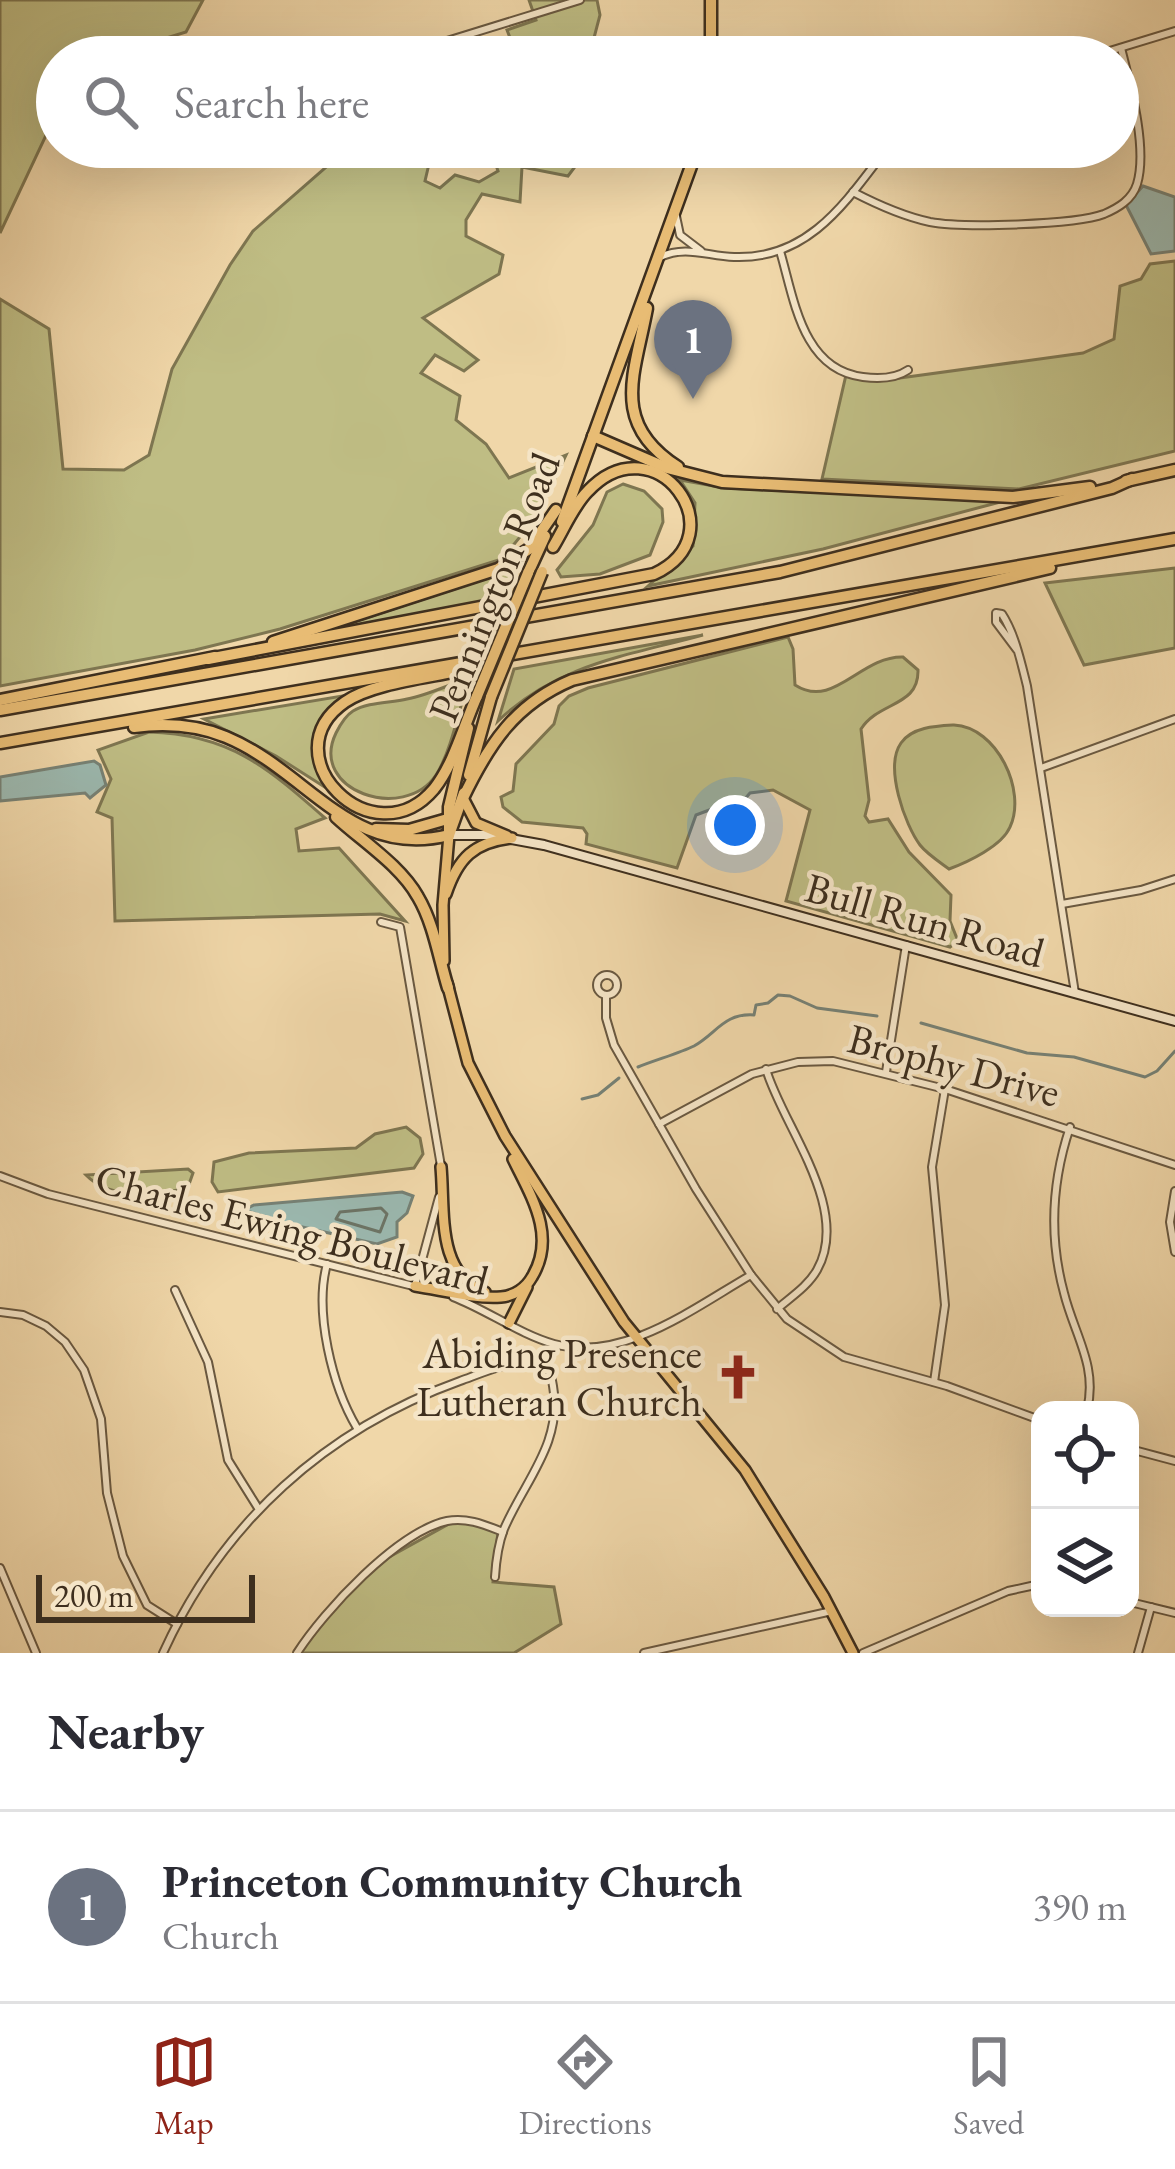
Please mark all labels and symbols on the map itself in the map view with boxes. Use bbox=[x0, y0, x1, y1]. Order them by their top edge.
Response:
pin: 1 bbox=[654, 300, 732, 399]
street label: Pennington Road bbox=[415, 444, 573, 729]
your location bbox=[705, 795, 765, 855]
street label: Bull Run Road bbox=[799, 860, 1051, 981]
street label: Brophy Drive bbox=[842, 1010, 1066, 1120]
street label: Charles Ewing Boulevard bbox=[89, 1150, 495, 1308]
place label: Abiding Presence Lutheran Church bbox=[416, 1326, 702, 1429]
church icon: Abiding Presence Lutheran Church bbox=[713, 1352, 763, 1402]
scale bar bbox=[36, 1569, 255, 1622]

